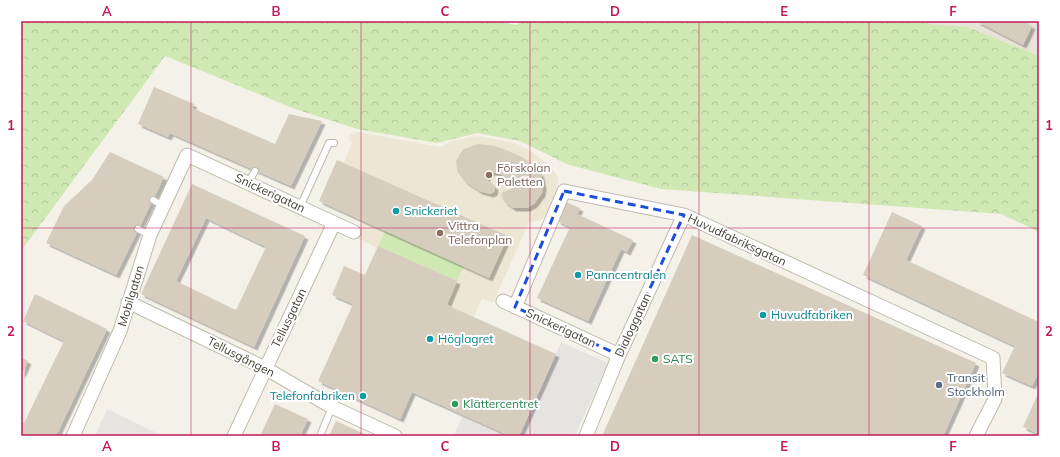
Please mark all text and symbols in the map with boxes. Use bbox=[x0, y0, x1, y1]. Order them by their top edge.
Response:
text: A bbox=[102, 3, 112, 19]
text: B bbox=[272, 3, 281, 19]
text: C bbox=[441, 3, 450, 19]
text: D bbox=[610, 3, 620, 19]
text: E bbox=[780, 3, 788, 19]
text: F bbox=[949, 3, 957, 19]
text: 1 bbox=[7, 117, 15, 133]
text: 1 bbox=[1045, 117, 1053, 133]
place label: Förskolan Paletten bbox=[497, 160, 551, 189]
street label: Snickerigatan bbox=[233, 170, 308, 215]
marker: Förskolan Paletten bbox=[484, 170, 494, 180]
place label: Snickeriet bbox=[404, 203, 458, 218]
marker: Snickeriet bbox=[391, 206, 401, 216]
street label: Huvudfabriksgatan bbox=[685, 210, 789, 269]
place label: Vittra Telefonplan bbox=[448, 218, 512, 247]
marker: Vittra Telefonplan bbox=[435, 228, 445, 238]
street label: Mobilgatan bbox=[114, 264, 147, 328]
place label: Panncentralen bbox=[586, 267, 666, 282]
marker: Panncentralen bbox=[573, 270, 583, 280]
street label: Tellusgatan bbox=[268, 286, 309, 350]
street label: Dialoggatan bbox=[611, 290, 654, 359]
street label: Snickerigatan bbox=[524, 305, 599, 350]
place label: Huvudfabriken bbox=[771, 307, 853, 322]
marker: Huvudfabriken bbox=[758, 310, 768, 320]
text: 2 bbox=[7, 323, 15, 339]
text: 2 bbox=[1045, 323, 1053, 339]
place label: Höglagret bbox=[438, 331, 494, 346]
street label: Tellusgången bbox=[205, 333, 277, 380]
marker: Höglagret bbox=[425, 334, 435, 344]
place label: SATS bbox=[663, 351, 693, 366]
marker: SATS bbox=[650, 354, 660, 364]
place label: Transit Stockholm bbox=[947, 370, 1005, 399]
marker: Transit Stockholm bbox=[934, 380, 944, 390]
place label: Telefonfabriken bbox=[270, 388, 355, 403]
marker: Telefonfabriken bbox=[358, 391, 368, 401]
place label: Klättercentret bbox=[463, 396, 538, 411]
marker: Klättercentret bbox=[450, 399, 460, 409]
text: A bbox=[102, 438, 112, 454]
text: B bbox=[272, 438, 281, 454]
text: C bbox=[441, 438, 450, 454]
text: D bbox=[610, 438, 620, 454]
text: E bbox=[780, 438, 788, 454]
text: F bbox=[949, 438, 957, 454]

